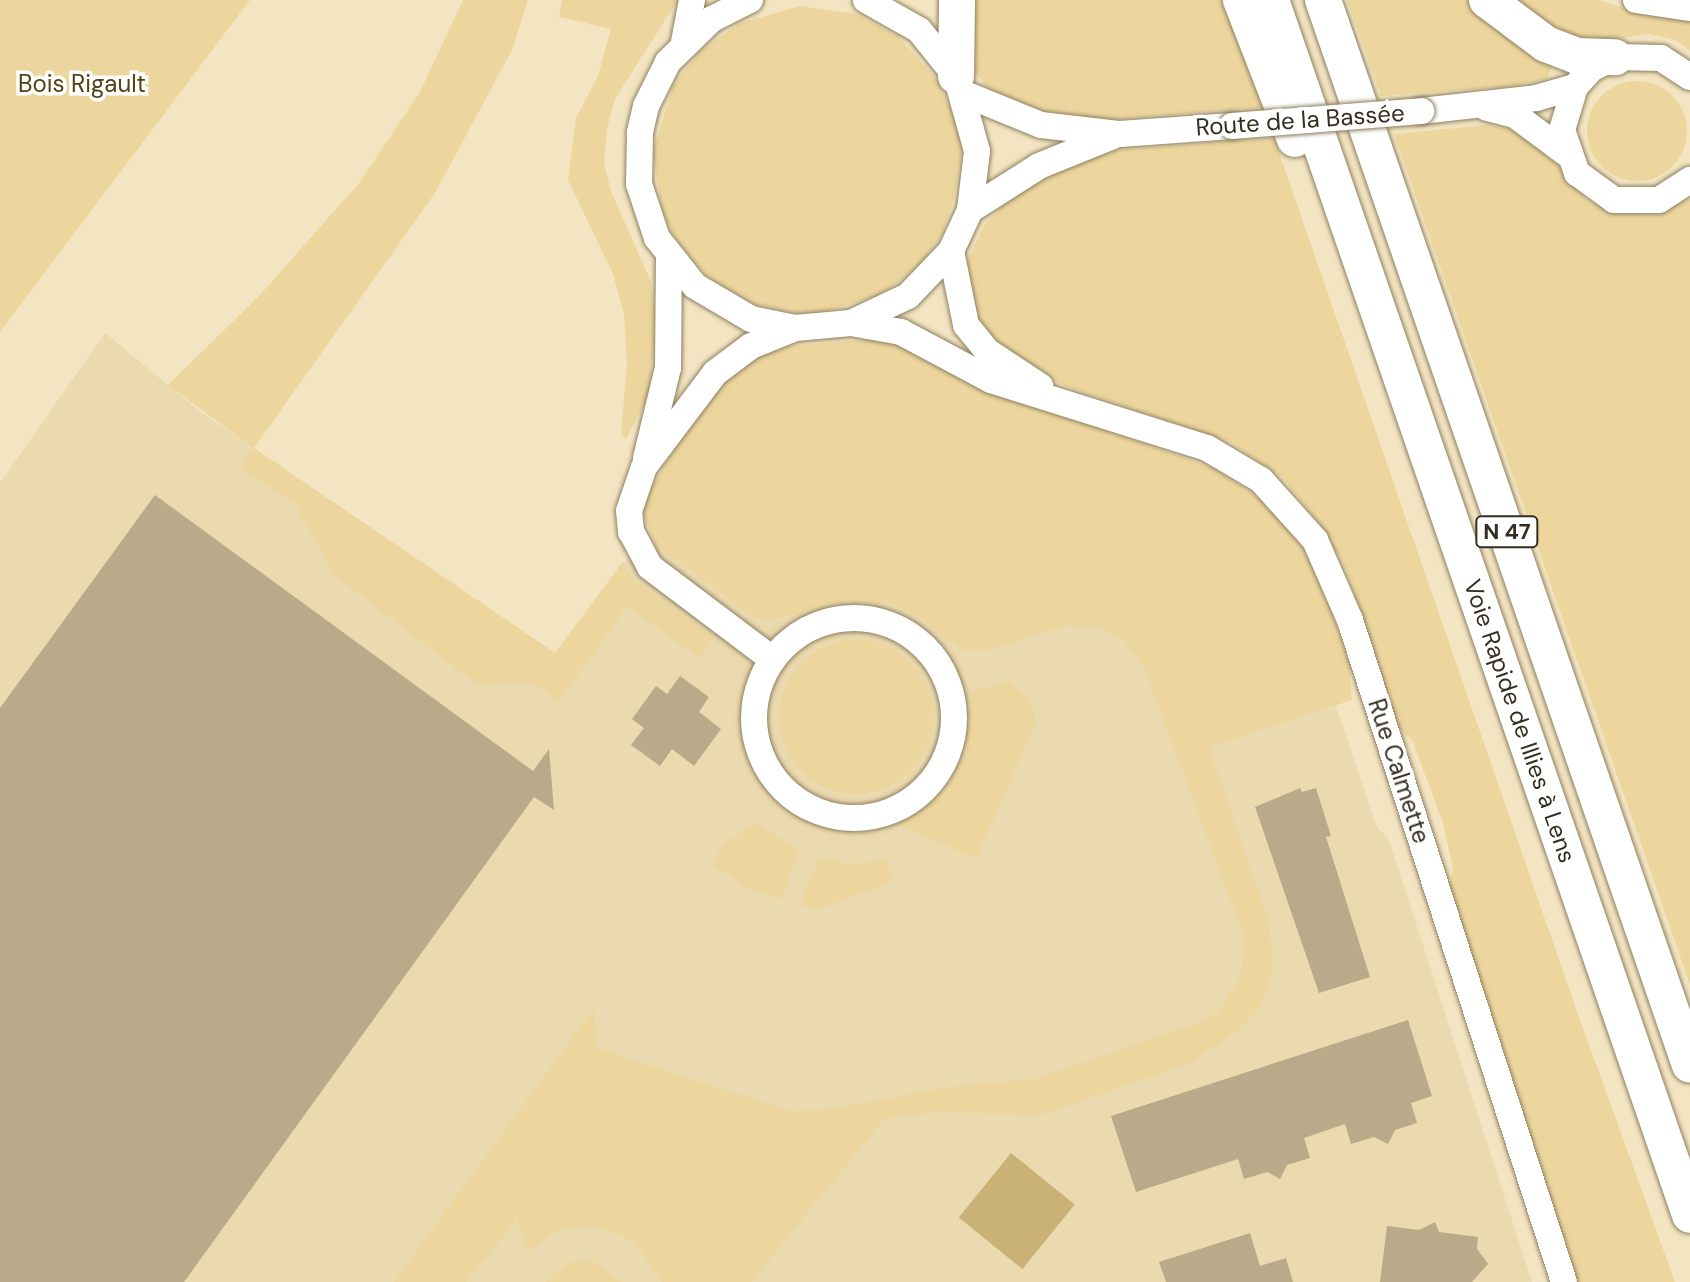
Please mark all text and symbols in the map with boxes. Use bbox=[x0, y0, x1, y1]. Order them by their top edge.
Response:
park label: Bois Rigault bbox=[18, 70, 146, 98]
street label: Route de la Bassée bbox=[1195, 98, 1405, 142]
road number: N 47 bbox=[1475, 514, 1539, 550]
street label: Voie Rapide de Illies à Lens bbox=[1458, 576, 1582, 866]
street label: Rue Calmette bbox=[1362, 695, 1436, 847]

